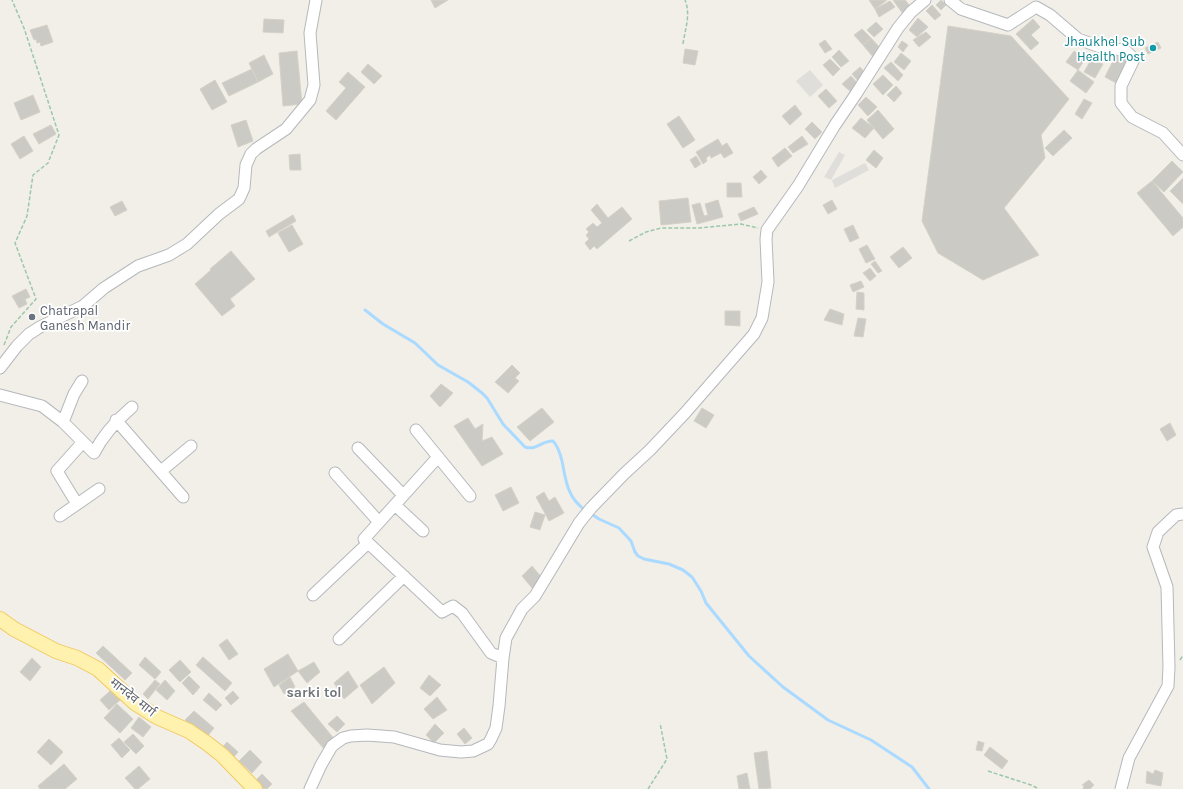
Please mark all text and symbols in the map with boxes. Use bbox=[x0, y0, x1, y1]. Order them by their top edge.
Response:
place label: Jhaukhel Sub Health Post bbox=[1065, 34, 1145, 64]
marker: Jhaukhel Sub Health Post bbox=[1148, 43, 1158, 53]
place label: Chatrapal Ganesh Mandir bbox=[40, 303, 130, 333]
marker: Chatrapal Ganesh Mandir bbox=[27, 312, 37, 322]
street label: मानदेव मार्ग bbox=[107, 674, 160, 720]
district label: sarki tol bbox=[286, 684, 342, 701]

